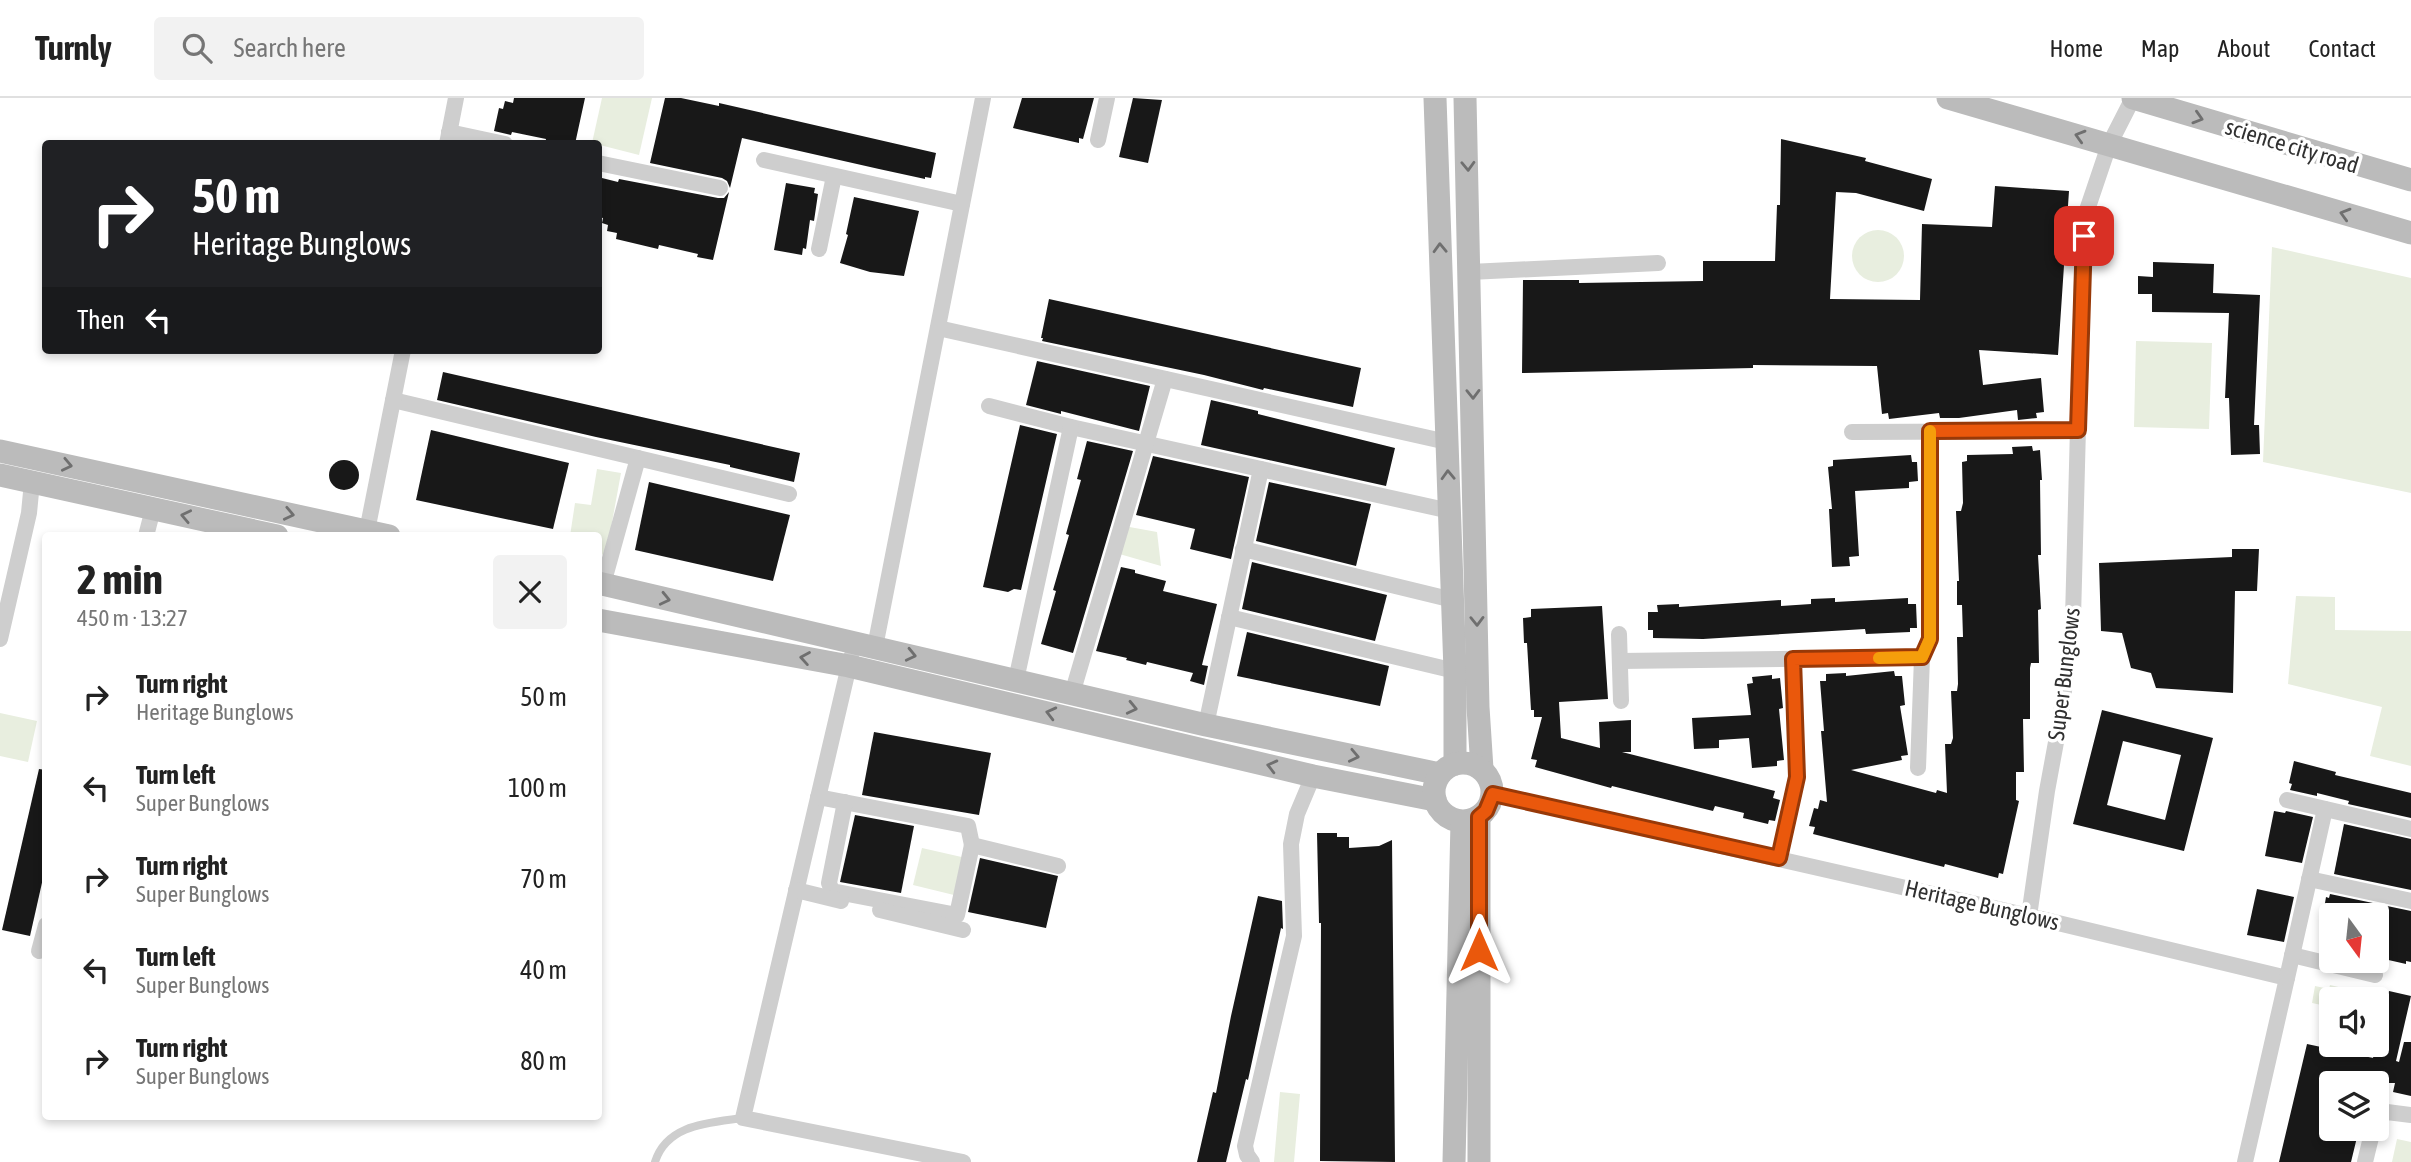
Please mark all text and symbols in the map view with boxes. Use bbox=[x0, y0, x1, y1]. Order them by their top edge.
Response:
search box bbox=[154, 17, 644, 80]
text: Turnly bbox=[35, 29, 112, 67]
icon: search bbox=[178, 29, 216, 67]
text: Search here bbox=[234, 33, 346, 63]
text: Home bbox=[2049, 35, 2103, 62]
text: Map bbox=[2141, 35, 2179, 62]
text: About bbox=[2217, 35, 2270, 62]
text: Contact bbox=[2308, 35, 2376, 62]
one-way arrow bbox=[2192, 109, 2204, 124]
street label: science city road bbox=[2222, 113, 2362, 179]
one-way arrow bbox=[2074, 130, 2086, 145]
one-way arrow bbox=[1460, 161, 1475, 172]
text: 50 m bbox=[192, 167, 280, 223]
icon: right bbox=[77, 168, 168, 259]
pin bbox=[2054, 206, 2114, 266]
one-way arrow bbox=[2340, 207, 2352, 222]
icon: arrive bbox=[2065, 217, 2103, 255]
text: Heritage Bunglows bbox=[192, 225, 411, 262]
one-way arrow bbox=[1433, 242, 1448, 253]
icon: left bbox=[139, 301, 177, 339]
text: Then bbox=[77, 305, 125, 335]
one-way arrow bbox=[1465, 388, 1480, 399]
one-way arrow bbox=[61, 457, 73, 472]
one-way arrow bbox=[1441, 470, 1456, 481]
one-way arrow bbox=[283, 505, 295, 520]
one-way arrow bbox=[180, 509, 192, 524]
text: 2 min bbox=[77, 555, 163, 603]
button: close bbox=[493, 555, 567, 629]
one-way arrow bbox=[659, 591, 671, 605]
text: 450 m · 13:27 bbox=[77, 605, 188, 631]
street label: Super Bunglows bbox=[2043, 606, 2085, 742]
one-way arrow bbox=[1469, 616, 1484, 627]
one-way arrow bbox=[904, 647, 916, 661]
one-way arrow bbox=[799, 651, 811, 666]
text: Turn right bbox=[136, 669, 227, 699]
icon: right bbox=[77, 678, 115, 716]
text: 50 m bbox=[520, 682, 567, 712]
text: Heritage Bunglows bbox=[136, 699, 294, 725]
one-way arrow bbox=[1126, 699, 1138, 714]
one-way arrow bbox=[1045, 707, 1057, 722]
one-way arrow bbox=[1348, 748, 1360, 763]
text: Turn left bbox=[136, 760, 216, 790]
one-way arrow bbox=[1266, 760, 1278, 774]
icon: left bbox=[77, 769, 115, 807]
text: 100 m bbox=[508, 773, 567, 803]
text: Super Bunglows bbox=[136, 790, 269, 816]
text: Turn right bbox=[136, 851, 227, 881]
icon: right bbox=[77, 860, 115, 898]
text: 70 m bbox=[520, 864, 567, 894]
street label: Heritage Bunglows bbox=[1902, 875, 2062, 935]
text: Super Bunglows bbox=[136, 881, 269, 907]
north arrow bbox=[2319, 903, 2389, 973]
map controls bbox=[2319, 903, 2389, 1141]
position arrow bbox=[1442, 913, 1516, 987]
text: Turn left bbox=[136, 942, 216, 972]
icon: left bbox=[77, 951, 115, 989]
text: 40 m bbox=[520, 955, 567, 985]
text: Super Bunglows bbox=[136, 972, 269, 998]
button: sound bbox=[2319, 987, 2389, 1057]
text: Turn right bbox=[136, 1033, 227, 1063]
icon: right bbox=[77, 1042, 115, 1080]
text: 80 m bbox=[520, 1046, 567, 1076]
text: Super Bunglows bbox=[136, 1063, 269, 1089]
button: layers bbox=[2319, 1071, 2389, 1141]

